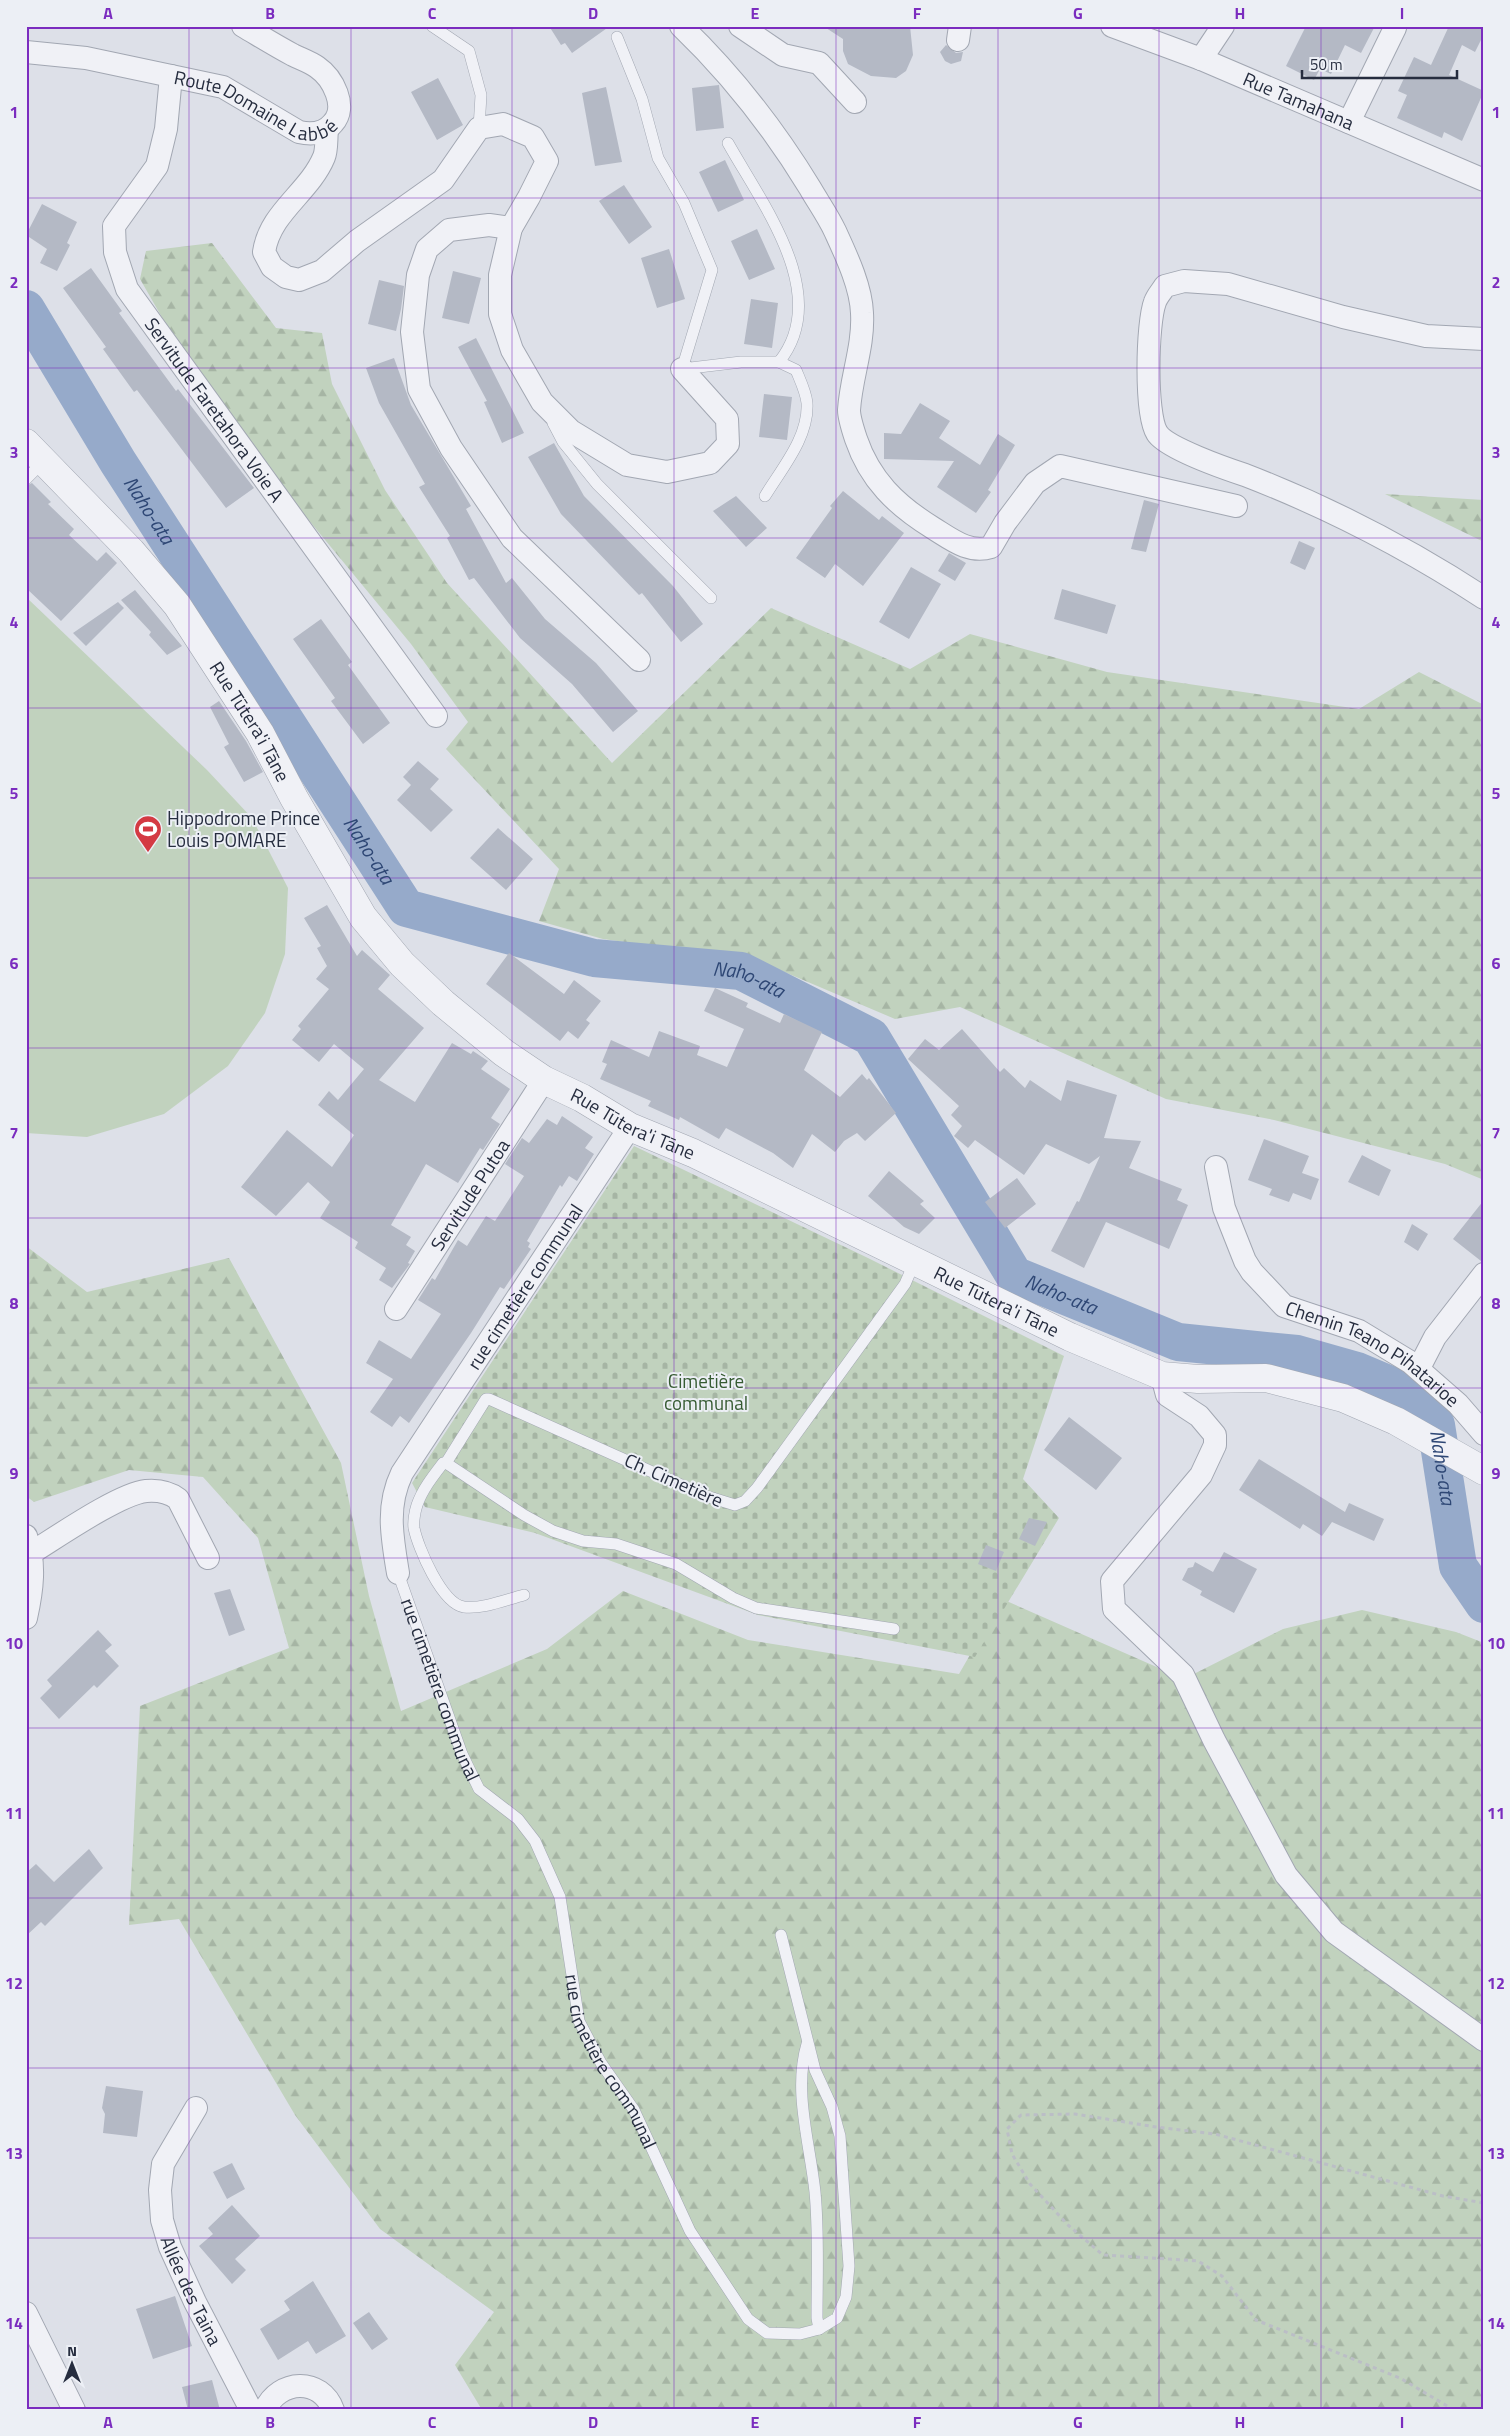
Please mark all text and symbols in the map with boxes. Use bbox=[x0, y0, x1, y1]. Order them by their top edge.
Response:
text: A bbox=[103, 1, 113, 25]
text: B bbox=[265, 1, 275, 25]
text: C bbox=[428, 1, 437, 25]
text: D bbox=[588, 1, 598, 25]
text: E bbox=[751, 1, 760, 25]
text: F bbox=[913, 1, 922, 25]
text: G bbox=[1073, 1, 1083, 25]
text: H bbox=[1235, 1, 1245, 25]
text: I bbox=[1400, 1, 1404, 25]
scale bar bbox=[1302, 48, 1458, 80]
text: 50 m bbox=[1310, 53, 1343, 76]
street label: Route Domaine Labbé bbox=[172, 62, 344, 148]
street label: Rue Tamahana bbox=[1239, 64, 1359, 137]
text: 1 bbox=[10, 100, 18, 124]
text: 1 bbox=[1492, 100, 1500, 124]
text: 2 bbox=[10, 270, 18, 294]
text: 2 bbox=[1492, 270, 1500, 294]
street label: Servitude Faretahora Voie A bbox=[138, 311, 291, 508]
text: 3 bbox=[10, 440, 18, 464]
text: 3 bbox=[1492, 440, 1500, 464]
water label: Naho-ata bbox=[116, 470, 184, 551]
text: 4 bbox=[10, 610, 19, 634]
text: 4 bbox=[1492, 610, 1501, 634]
street label: Rue Tūtera'i Tāne bbox=[203, 655, 298, 786]
text: 5 bbox=[10, 781, 19, 805]
text: 5 bbox=[1492, 781, 1501, 805]
place label: Hippodrome Prince Louis POMARE bbox=[167, 803, 320, 854]
water label: Naho-ata bbox=[336, 810, 403, 891]
sports icon: Hippodrome Prince Louis POMARE bbox=[133, 814, 163, 853]
text: 6 bbox=[10, 951, 19, 975]
text: 6 bbox=[1492, 951, 1501, 975]
water label: Naho-ata bbox=[711, 953, 791, 1006]
street label: Rue Tūtera'i Tāne bbox=[566, 1080, 700, 1166]
text: 7 bbox=[10, 1121, 18, 1145]
text: 7 bbox=[1492, 1121, 1500, 1145]
street label: Servitude Putoa bbox=[422, 1132, 517, 1256]
street label: rue cimetière communal bbox=[459, 1198, 590, 1375]
street label: Rue Tūtera'i Tāne bbox=[929, 1258, 1064, 1344]
water label: Naho-ata bbox=[1021, 1265, 1103, 1323]
text: 8 bbox=[10, 1291, 19, 1315]
text: 8 bbox=[1492, 1291, 1501, 1315]
street label: Chemin Teano Pihatarioe bbox=[1282, 1293, 1466, 1413]
park label: Cimetière communal bbox=[664, 1366, 748, 1417]
water label: Naho-ata bbox=[1422, 1428, 1464, 1508]
street label: Ch. Cimetière bbox=[620, 1445, 728, 1514]
text: 9 bbox=[10, 1461, 19, 1485]
text: 9 bbox=[1492, 1461, 1501, 1485]
street label: rue cimetière communal bbox=[394, 1594, 488, 1786]
text: 10 bbox=[5, 1631, 23, 1655]
text: 10 bbox=[1487, 1631, 1505, 1655]
text: 11 bbox=[5, 1801, 23, 1825]
text: 11 bbox=[1487, 1801, 1505, 1825]
text: 12 bbox=[5, 1971, 23, 1995]
text: 12 bbox=[1487, 1971, 1505, 1995]
street label: rue cimetière communal bbox=[558, 1972, 665, 2153]
text: 13 bbox=[5, 2141, 23, 2165]
text: 13 bbox=[1487, 2141, 1505, 2165]
street label: Allée des Taina bbox=[154, 2233, 230, 2351]
text: 14 bbox=[5, 2311, 23, 2335]
text: 14 bbox=[1487, 2311, 1505, 2335]
north arrow bbox=[48, 2338, 98, 2388]
text: N bbox=[67, 2340, 77, 2361]
text: A bbox=[103, 2410, 113, 2434]
text: B bbox=[265, 2410, 275, 2434]
text: C bbox=[428, 2410, 437, 2434]
text: D bbox=[588, 2410, 598, 2434]
text: E bbox=[751, 2410, 760, 2434]
text: F bbox=[913, 2410, 922, 2434]
text: G bbox=[1073, 2410, 1083, 2434]
text: H bbox=[1235, 2410, 1245, 2434]
text: I bbox=[1400, 2410, 1404, 2434]

